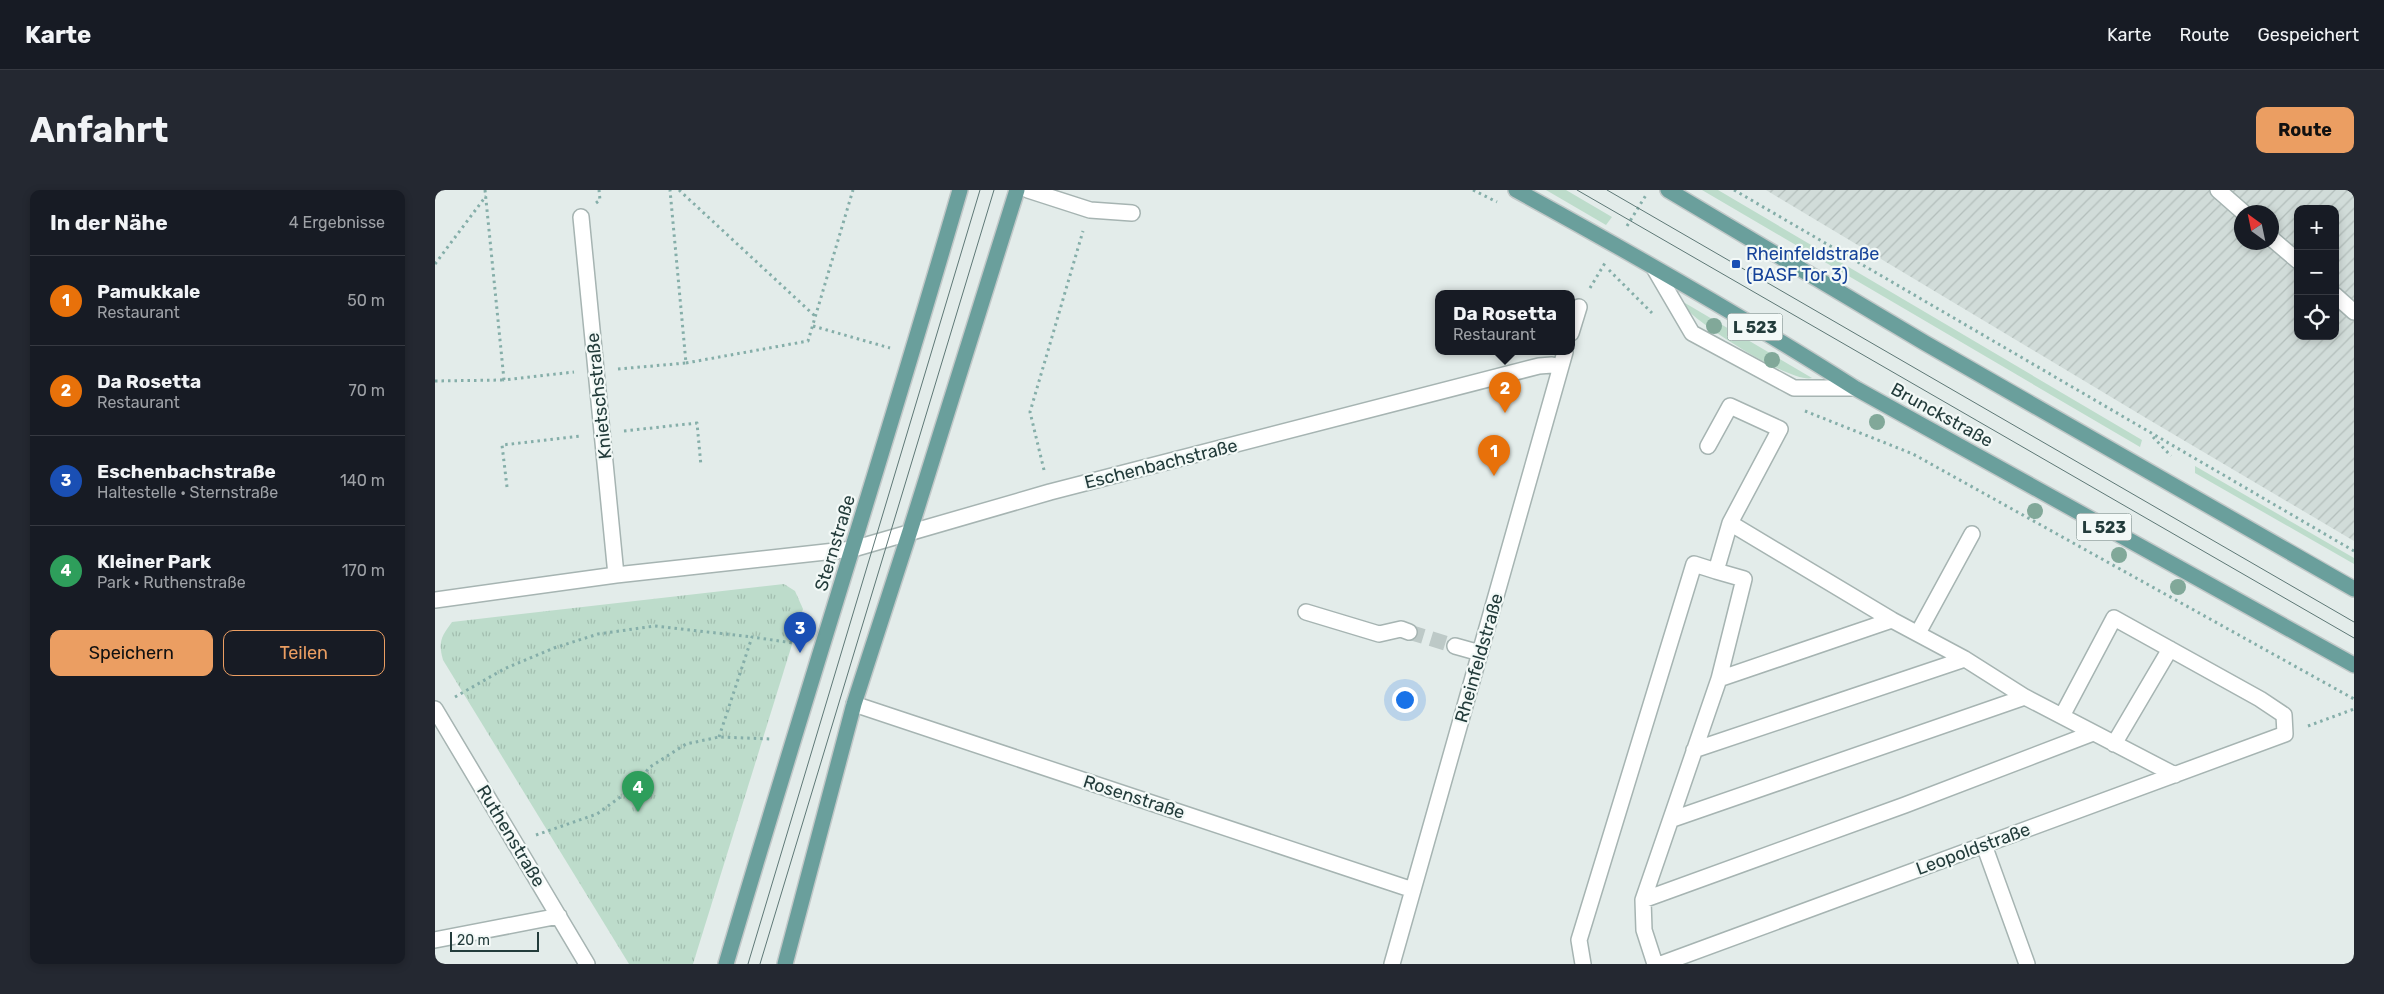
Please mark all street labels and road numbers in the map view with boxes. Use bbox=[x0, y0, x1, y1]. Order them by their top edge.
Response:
road number: L 523 bbox=[1727, 314, 1783, 340]
street label: Knietschstraße bbox=[581, 332, 617, 460]
street label: Brunckstraße bbox=[1887, 378, 1997, 452]
street label: Eschenbachstraße bbox=[1082, 434, 1240, 494]
street label: Sternstraße bbox=[810, 492, 860, 594]
road number: L 523 bbox=[2077, 514, 2131, 541]
street label: Rheinfeldstraße bbox=[1450, 591, 1508, 725]
street label: Rosenstraße bbox=[1080, 770, 1188, 824]
street label: Ruthenstraße bbox=[472, 781, 550, 891]
street label: Leopoldstraße bbox=[1913, 818, 2033, 880]

